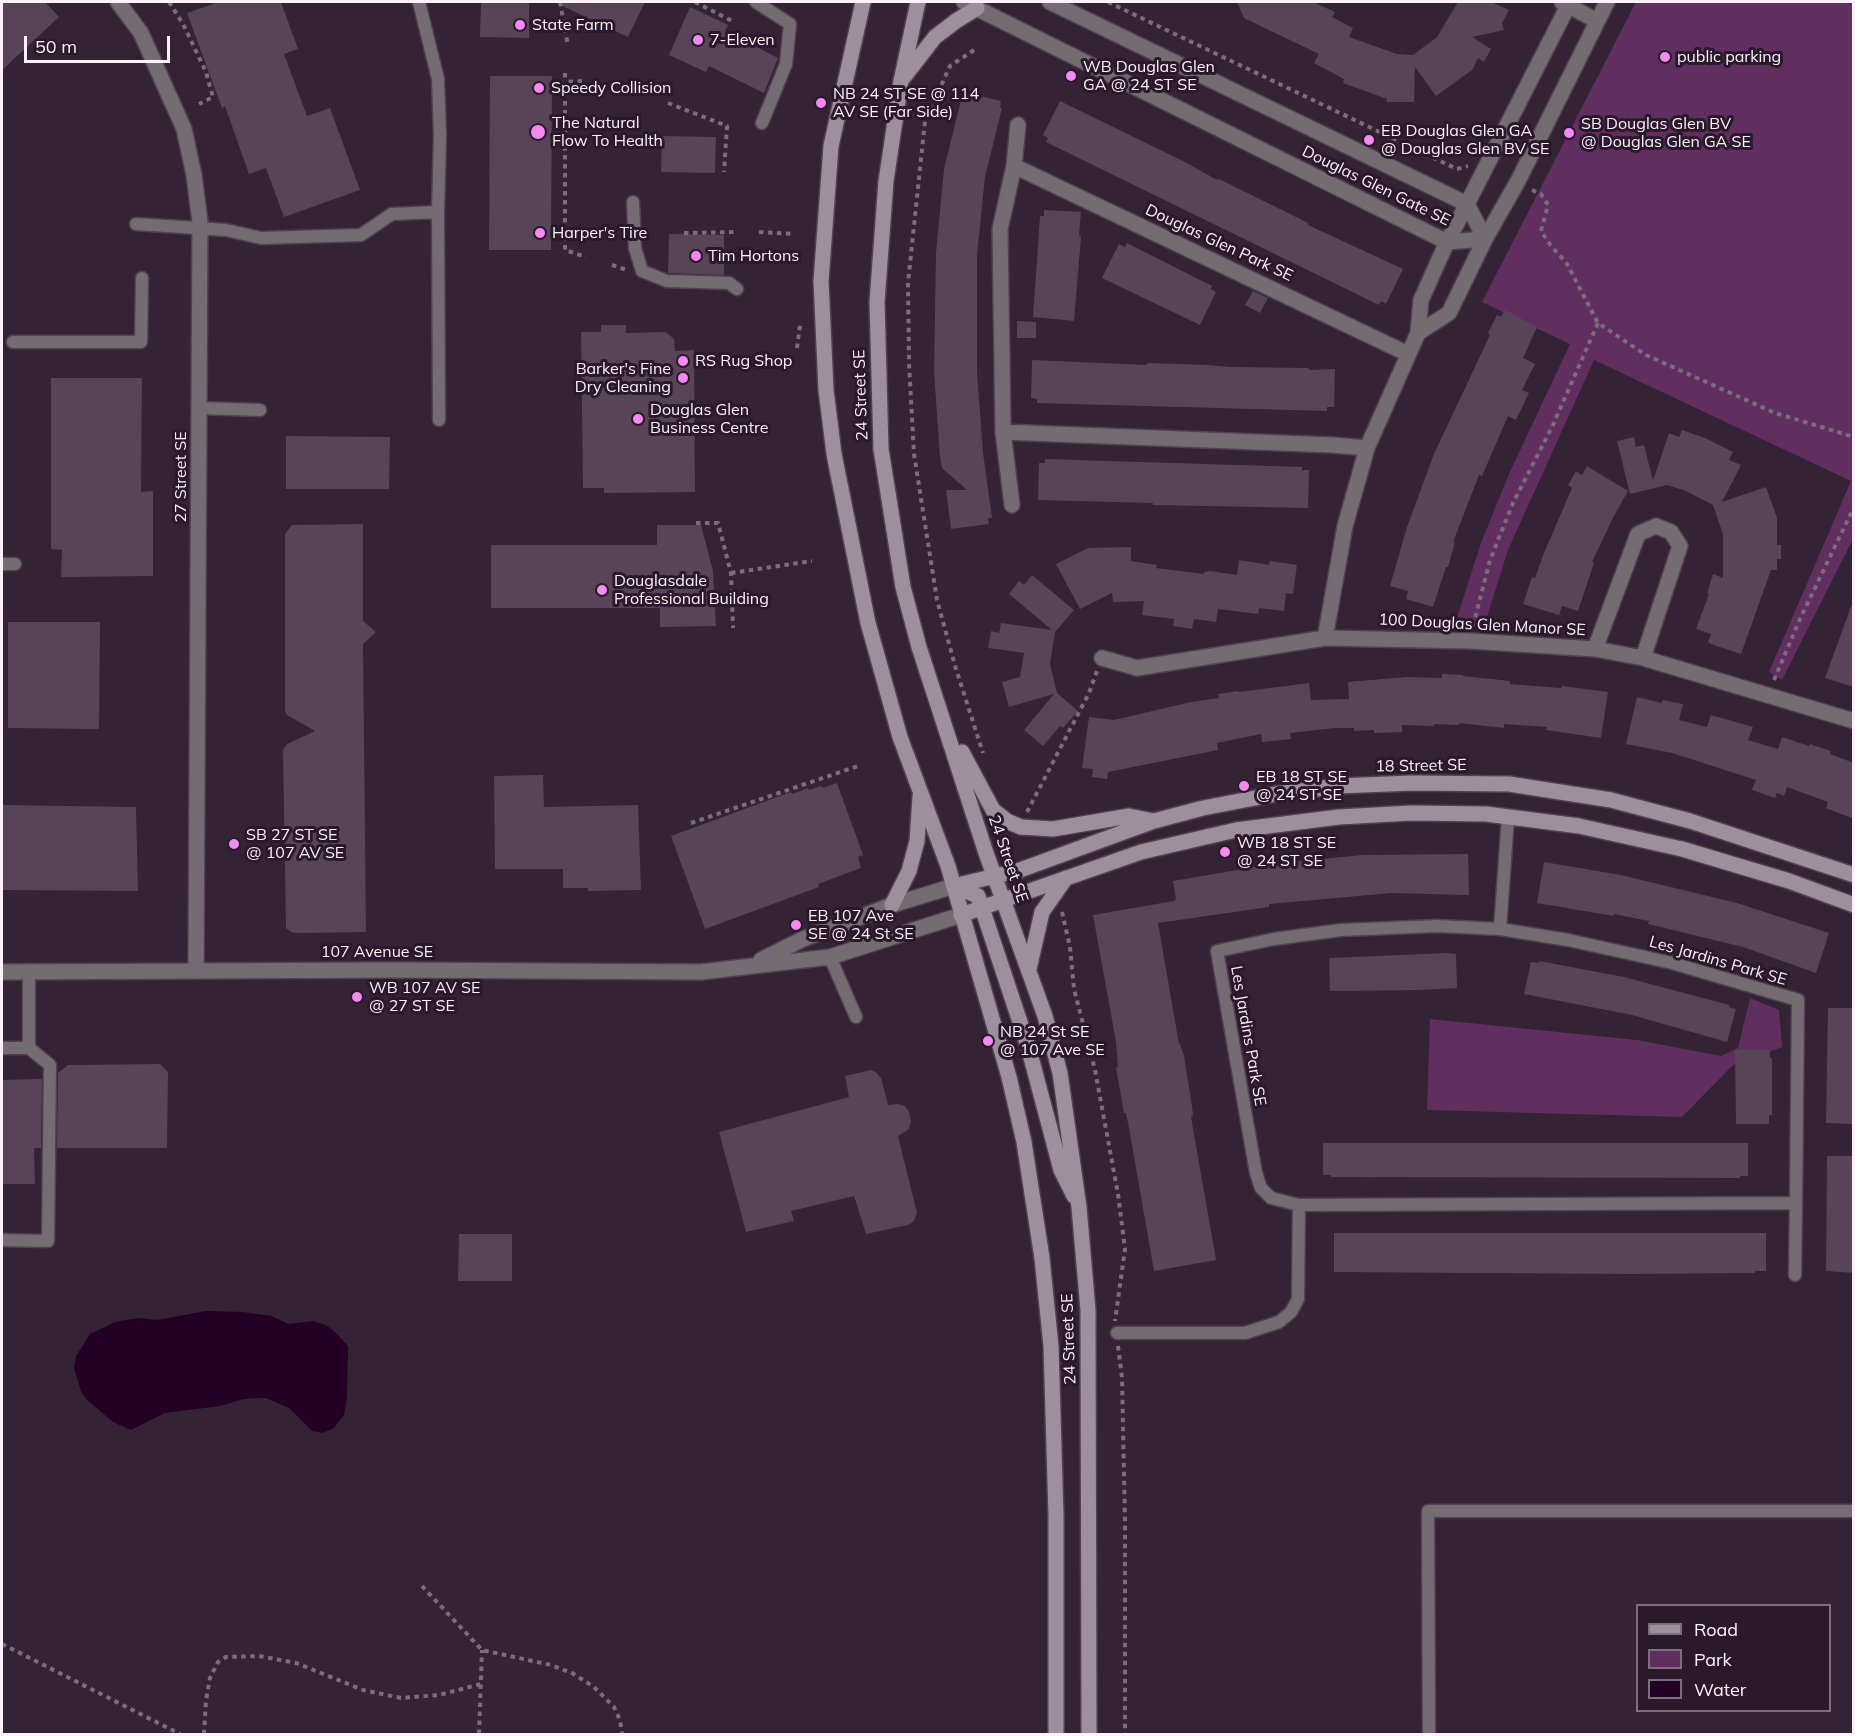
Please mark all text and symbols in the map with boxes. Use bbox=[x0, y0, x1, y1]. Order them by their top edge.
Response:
place label: State Farm bbox=[532, 15, 614, 35]
marker: State Farm bbox=[513, 18, 527, 32]
scale bar bbox=[27, 24, 172, 62]
place label: 7-Eleven bbox=[710, 30, 775, 50]
marker: 7-Eleven bbox=[691, 33, 705, 47]
text: 50 m bbox=[35, 35, 77, 58]
place label: public parking bbox=[1677, 47, 1781, 67]
marker: public parking bbox=[1658, 50, 1672, 64]
place label: WB Douglas Glen GA @ 24 ST SE bbox=[1083, 57, 1215, 95]
marker: WB Douglas Glen GA @ 24 ST SE bbox=[1064, 69, 1078, 83]
place label: Speedy Collision bbox=[551, 78, 671, 98]
marker: Speedy Collision bbox=[532, 81, 546, 95]
place label: NB 24 ST SE @ 114 AV SE (Far Side) bbox=[833, 84, 979, 122]
marker: NB 24 ST SE @ 114 AV SE (Far Side) bbox=[814, 96, 828, 110]
place label: The Natural Flow To Health bbox=[552, 113, 663, 151]
place label: SB Douglas Glen BV @ Douglas Glen GA SE bbox=[1581, 114, 1751, 152]
place label: EB Douglas Glen GA @ Douglas Glen BV SE bbox=[1381, 121, 1549, 159]
marker: The Natural Flow To Health bbox=[529, 123, 547, 141]
marker: SB Douglas Glen BV @ Douglas Glen GA SE bbox=[1562, 126, 1576, 140]
marker: EB Douglas Glen GA @ Douglas Glen BV SE bbox=[1362, 133, 1376, 147]
street label: Douglas Glen Gate SE bbox=[1299, 142, 1453, 230]
street label: Douglas Glen Park SE bbox=[1142, 200, 1296, 286]
place label: Harper's Tire bbox=[552, 223, 647, 243]
marker: Harper's Tire bbox=[533, 226, 547, 240]
place label: Tim Hortons bbox=[708, 246, 799, 266]
marker: Tim Hortons bbox=[689, 249, 703, 263]
street label: 24 Street SE bbox=[850, 349, 872, 441]
place label: RS Rug Shop bbox=[695, 351, 792, 371]
marker: RS Rug Shop bbox=[676, 354, 690, 368]
place label: Barker's Fine Dry Cleaning bbox=[575, 359, 671, 397]
marker: Barker's Fine Dry Cleaning bbox=[676, 371, 690, 385]
place label: Douglas Glen Business Centre bbox=[650, 400, 768, 438]
marker: Douglas Glen Business Centre bbox=[631, 412, 645, 426]
street label: 27 Street SE bbox=[171, 431, 191, 523]
place label: Douglasdale Professional Building bbox=[614, 571, 769, 609]
marker: Douglasdale Professional Building bbox=[595, 583, 609, 597]
street label: 100 Douglas Glen Manor SE bbox=[1378, 610, 1586, 640]
street label: 18 Street SE bbox=[1375, 756, 1467, 776]
place label: EB 18 ST SE @ 24 ST SE bbox=[1256, 767, 1347, 805]
marker: EB 18 ST SE @ 24 ST SE bbox=[1237, 779, 1251, 793]
street label: 24 Street SE bbox=[984, 813, 1032, 905]
place label: SB 27 ST SE @ 107 AV SE bbox=[246, 825, 344, 863]
place label: WB 18 ST SE @ 24 ST SE bbox=[1237, 833, 1336, 871]
marker: SB 27 ST SE @ 107 AV SE bbox=[227, 837, 241, 851]
marker: WB 18 ST SE @ 24 ST SE bbox=[1218, 845, 1232, 859]
place label: EB 107 Ave SE @ 24 St SE bbox=[808, 906, 914, 944]
marker: EB 107 Ave SE @ 24 St SE bbox=[789, 918, 803, 932]
street label: Les Jardins Park SE bbox=[1647, 932, 1789, 990]
street label: 107 Avenue SE bbox=[321, 942, 433, 962]
street label: Les Jardins Park SE bbox=[1226, 964, 1270, 1108]
place label: WB 107 AV SE @ 27 ST SE bbox=[369, 978, 480, 1016]
marker: WB 107 AV SE @ 27 ST SE bbox=[350, 990, 364, 1004]
place label: NB 24 St SE @ 107 Ave SE bbox=[1000, 1022, 1105, 1060]
marker: NB 24 St SE @ 107 Ave SE bbox=[981, 1034, 995, 1048]
street label: 24 Street SE bbox=[1058, 1293, 1080, 1385]
legend bbox=[1636, 1604, 1831, 1712]
text: Road bbox=[1694, 1618, 1738, 1641]
text: Park bbox=[1694, 1648, 1732, 1671]
text: Water bbox=[1694, 1678, 1746, 1701]

